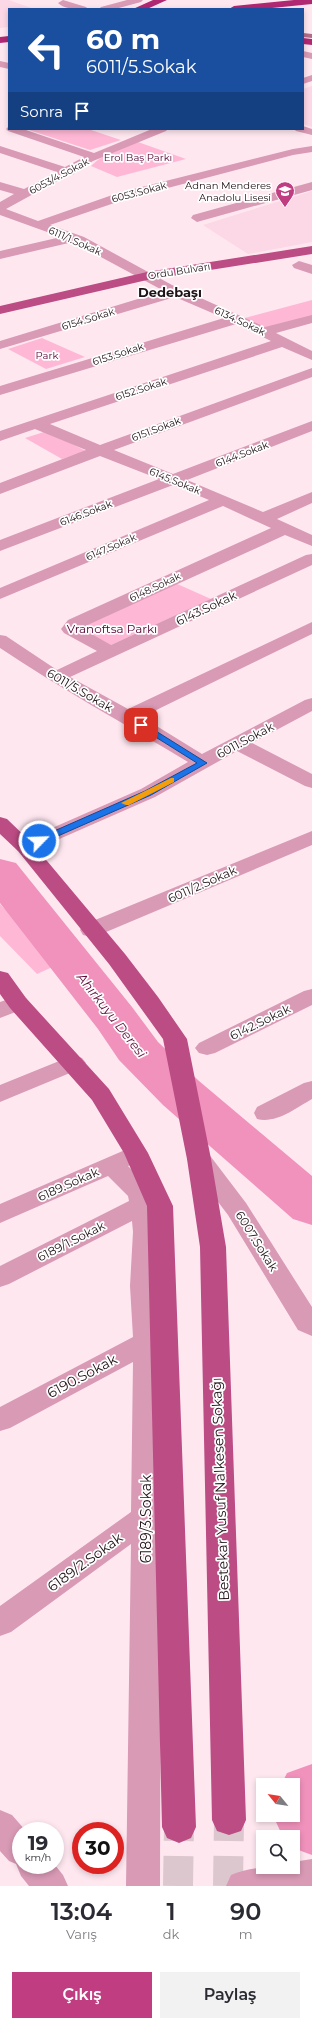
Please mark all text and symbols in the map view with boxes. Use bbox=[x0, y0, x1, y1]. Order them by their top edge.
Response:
text: 60 m bbox=[86, 22, 160, 56]
icon: left bbox=[20, 24, 72, 76]
text: 6011/5.Sokak bbox=[86, 56, 196, 78]
icon: arrive bbox=[71, 100, 93, 122]
text: Sonra bbox=[20, 102, 63, 121]
park label: Erol Baş Parkı bbox=[104, 151, 172, 164]
street label: 6053/4.Sokak bbox=[27, 155, 91, 197]
street label: 6053.Sokak bbox=[110, 178, 168, 206]
place label: Adnan Menderes Anadolu Lisesi bbox=[185, 179, 271, 204]
school or university icon: Adnan Menderes Anadolu Lisesi bbox=[274, 180, 296, 208]
street label: 6111/1.Sokak bbox=[47, 224, 103, 258]
street label: Ordu Bulvarı bbox=[147, 260, 211, 282]
district label: Dedebaşı bbox=[138, 284, 202, 300]
street label: 6134.Sokak bbox=[213, 304, 267, 338]
street label: 6154.Sokak bbox=[60, 305, 116, 333]
street label: 6153.Sokak bbox=[91, 340, 145, 368]
park label: Park bbox=[36, 349, 58, 362]
street label: 6152.Sokak bbox=[114, 375, 168, 403]
street label: 6151.Sokak bbox=[130, 414, 182, 444]
street label: 6144.Sokak bbox=[214, 438, 270, 470]
street label: 6145.Sokak bbox=[147, 465, 203, 497]
street label: 6146.Sokak bbox=[58, 497, 114, 529]
street label: 6147.Sokak bbox=[84, 531, 138, 563]
street label: 6148.Sokak bbox=[127, 569, 183, 605]
street label: 6143.Sokak bbox=[173, 587, 239, 629]
park label: Vranoftsa Parkı bbox=[67, 621, 157, 636]
street label: 6011/5.Sokak bbox=[44, 665, 116, 715]
pin bbox=[124, 708, 158, 742]
icon: arrive bbox=[130, 714, 152, 736]
street label: 6011.Sokak bbox=[214, 718, 277, 761]
position arrow bbox=[18, 820, 60, 862]
street label: 6011/2.Sokak bbox=[165, 862, 239, 906]
water label: Ahırkuyu Deresi bbox=[73, 969, 150, 1061]
street label: 6142.Sokak bbox=[227, 1001, 293, 1043]
street label: 6189.Sokak bbox=[35, 1164, 102, 1204]
street label: 6007.Sokak bbox=[233, 1208, 282, 1275]
street label: 6189/1.Sokak bbox=[35, 1217, 108, 1264]
street label: 6190.Sokak bbox=[44, 1350, 121, 1402]
street label: Bestekar Yusuf Nalkesen Sokağı bbox=[207, 1377, 233, 1601]
street label: 6189/3.Sokak bbox=[137, 1474, 155, 1563]
street label: 6189/2.Sokak bbox=[44, 1528, 127, 1595]
north arrow bbox=[256, 1778, 300, 1822]
map controls bbox=[256, 1778, 300, 1874]
speed limit sign: 30 bbox=[72, 1822, 124, 1874]
button: search bbox=[256, 1830, 300, 1874]
text: 19 bbox=[28, 1831, 48, 1855]
text: km/h bbox=[25, 1851, 51, 1864]
text: 13:04 bbox=[51, 1897, 112, 1926]
text: 1 bbox=[167, 1897, 176, 1926]
text: 90 bbox=[230, 1897, 261, 1926]
text: Varış bbox=[66, 1926, 97, 1942]
text: dk bbox=[163, 1926, 179, 1942]
text: m bbox=[239, 1926, 253, 1942]
button: Çıkış bbox=[12, 1972, 152, 2018]
button: Paylaş bbox=[160, 1972, 300, 2018]

